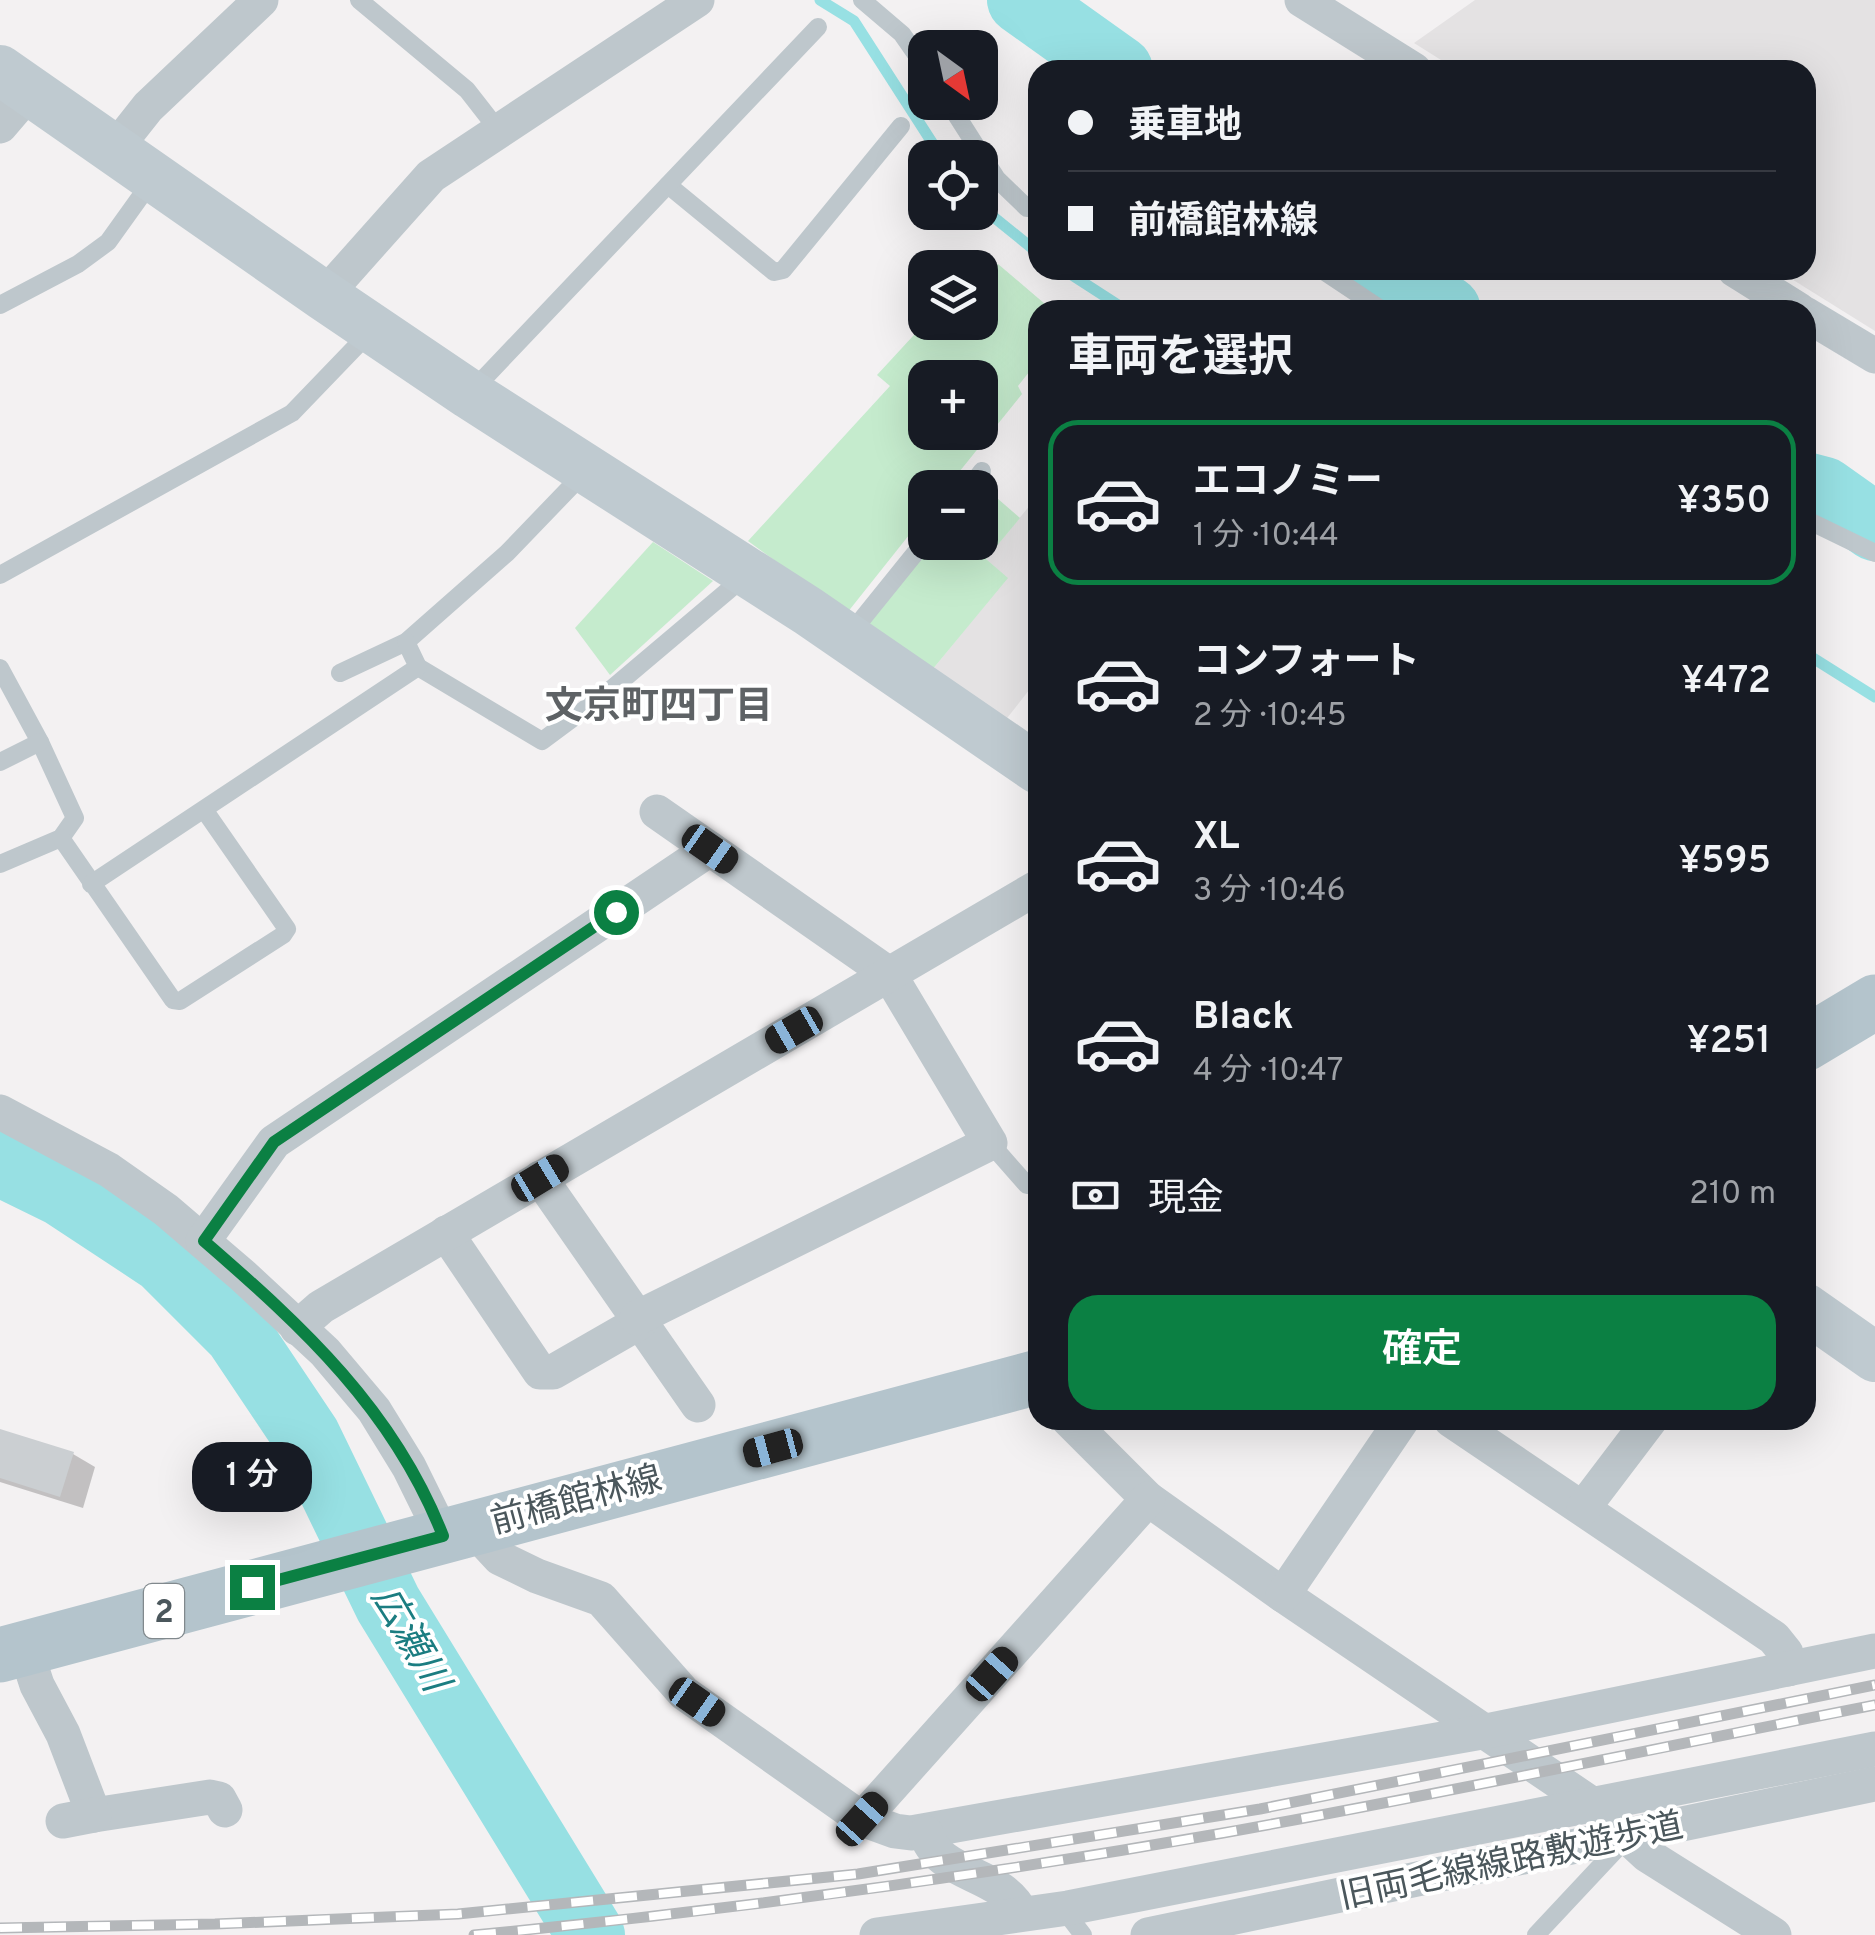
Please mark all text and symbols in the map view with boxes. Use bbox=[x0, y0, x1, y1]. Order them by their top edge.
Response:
north arrow bbox=[908, 30, 998, 120]
map controls bbox=[908, 30, 998, 560]
text: 乗車地 bbox=[1128, 103, 1242, 152]
button: locate bbox=[908, 140, 998, 230]
text: 前橋館林線 bbox=[1128, 199, 1318, 248]
button: layers bbox=[908, 250, 998, 340]
text: 車両を選択 bbox=[1068, 331, 1293, 388]
button: + bbox=[908, 360, 998, 450]
icon: car bbox=[1073, 458, 1163, 548]
text: エコノミー bbox=[1193, 459, 1383, 508]
button: − bbox=[908, 470, 998, 560]
text: ¥350 bbox=[1678, 478, 1771, 527]
text: 1 分 · 10:44 bbox=[1193, 517, 1339, 557]
icon: car bbox=[1073, 638, 1163, 728]
text: コンフォート bbox=[1193, 639, 1420, 688]
text: ¥472 bbox=[1682, 658, 1771, 707]
district label: 文京町四丁目 bbox=[545, 684, 773, 733]
text: 2 分 · 10:45 bbox=[1193, 697, 1347, 737]
text: XL bbox=[1193, 814, 1240, 863]
icon: car bbox=[1073, 818, 1163, 908]
car bbox=[677, 820, 743, 878]
text: ¥595 bbox=[1679, 838, 1771, 887]
text: 3 分 · 10:46 bbox=[1193, 872, 1345, 912]
route start bbox=[594, 890, 639, 935]
text: Black bbox=[1193, 994, 1293, 1043]
icon: car bbox=[1073, 998, 1163, 1088]
car bbox=[761, 1002, 827, 1058]
text: ¥251 bbox=[1687, 1018, 1771, 1067]
text: 4 分 · 10:47 bbox=[1193, 1052, 1343, 1092]
car bbox=[507, 1150, 573, 1206]
icon: cash bbox=[1068, 1168, 1123, 1223]
text: 210 m bbox=[1689, 1175, 1776, 1215]
text: 現金 bbox=[1148, 1176, 1224, 1225]
button: 確定 bbox=[1068, 1295, 1776, 1410]
car bbox=[740, 1426, 806, 1470]
callout: 1 分 bbox=[192, 1442, 312, 1512]
text: 1 分 bbox=[226, 1457, 278, 1497]
street label: 前橋館林線 bbox=[487, 1458, 667, 1546]
route end bbox=[230, 1565, 275, 1610]
water label: 広瀬川 bbox=[358, 1578, 460, 1705]
road number: 2 bbox=[144, 1584, 184, 1638]
car bbox=[961, 1642, 1023, 1706]
car bbox=[664, 1673, 730, 1731]
car bbox=[831, 1787, 893, 1851]
street label: 旧両毛線線路敷遊歩道 bbox=[1336, 1805, 1687, 1921]

